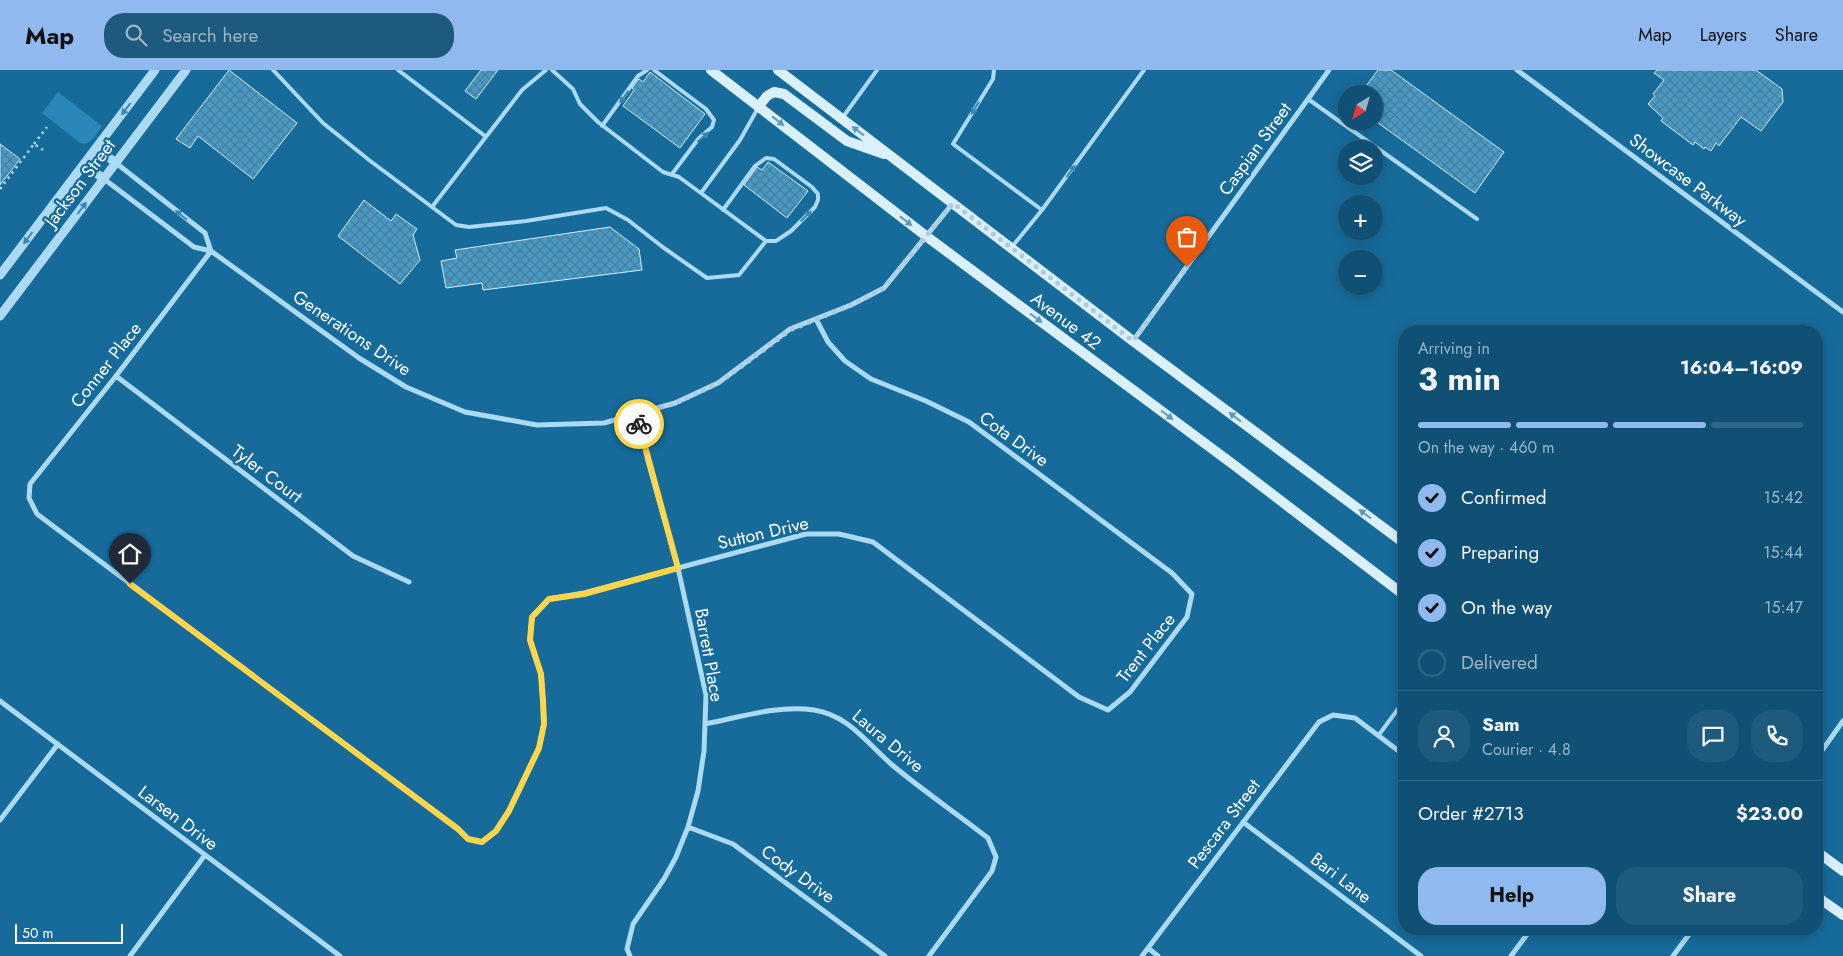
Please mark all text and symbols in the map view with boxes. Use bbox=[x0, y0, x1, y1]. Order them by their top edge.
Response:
search box bbox=[104, 13, 454, 58]
text: Map bbox=[25, 18, 74, 53]
icon: search bbox=[122, 21, 150, 49]
text: Search here bbox=[162, 22, 258, 49]
text: Map bbox=[1638, 22, 1672, 48]
text: Layers bbox=[1700, 22, 1747, 48]
text: Share bbox=[1775, 22, 1818, 48]
north arrow bbox=[1338, 85, 1382, 130]
map controls bbox=[1338, 85, 1383, 295]
one-way arrow bbox=[618, 90, 629, 103]
street label: Caspian Street bbox=[1212, 96, 1298, 201]
one-way arrow bbox=[970, 101, 980, 114]
one-way arrow bbox=[121, 102, 131, 116]
one-way arrow bbox=[771, 116, 785, 126]
one-way arrow bbox=[851, 126, 865, 136]
street label: Showcase Parkway bbox=[1624, 127, 1752, 233]
one-way arrow bbox=[696, 131, 709, 142]
street label: Jackson Street bbox=[37, 133, 122, 234]
button: layers bbox=[1338, 140, 1383, 185]
one-way arrow bbox=[1066, 164, 1076, 178]
button: + bbox=[1338, 195, 1383, 240]
one-way arrow bbox=[77, 202, 88, 215]
one-way arrow bbox=[175, 209, 188, 220]
one-way arrow bbox=[800, 210, 812, 222]
one-way arrow bbox=[899, 216, 912, 227]
pin bbox=[1166, 216, 1208, 267]
icon: bag bbox=[1173, 223, 1201, 251]
one-way arrow bbox=[23, 231, 33, 245]
button: − bbox=[1338, 250, 1383, 295]
street label: Generations Drive bbox=[288, 284, 416, 382]
street label: Avenue 42 bbox=[1025, 286, 1107, 356]
one-way arrow bbox=[1029, 313, 1042, 324]
street label: Conner Place bbox=[64, 317, 148, 413]
text: Arriving in bbox=[1418, 337, 1490, 360]
text: 16:04–16:09 bbox=[1680, 354, 1803, 381]
text: 3 min bbox=[1418, 356, 1501, 402]
courier bbox=[614, 399, 664, 449]
street label: Cota Drive bbox=[974, 405, 1054, 473]
icon: bike bbox=[625, 410, 653, 438]
one-way arrow bbox=[1160, 410, 1174, 420]
one-way arrow bbox=[1228, 412, 1242, 422]
text: On the way · 460 m bbox=[1418, 436, 1554, 459]
street label: Tyler Court bbox=[226, 439, 308, 510]
icon: check bbox=[1418, 484, 1446, 512]
text: Confirmed bbox=[1461, 484, 1547, 511]
text: 15:42 bbox=[1764, 486, 1803, 509]
one-way arrow bbox=[1358, 509, 1372, 519]
street label: Sutton Drive bbox=[715, 510, 811, 556]
pin bbox=[109, 533, 151, 584]
icon: check bbox=[1418, 539, 1446, 567]
text: Preparing bbox=[1461, 539, 1539, 566]
icon: home bbox=[116, 540, 144, 568]
text: 15:44 bbox=[1763, 541, 1803, 564]
icon: check bbox=[1418, 594, 1446, 622]
text: On the way bbox=[1461, 594, 1552, 621]
text: 15:47 bbox=[1764, 596, 1803, 619]
street label: Barrett Place bbox=[688, 606, 730, 704]
street label: Trent Place bbox=[1111, 608, 1181, 688]
text: Delivered bbox=[1461, 649, 1538, 676]
street label: Laura Drive bbox=[847, 703, 929, 779]
button: person bbox=[1418, 710, 1470, 762]
button: chat bbox=[1687, 710, 1739, 762]
button: phone bbox=[1751, 710, 1803, 762]
text: Sam bbox=[1482, 711, 1520, 738]
text: Courier · 4.8 bbox=[1482, 738, 1571, 761]
street label: Pescara Street bbox=[1182, 773, 1267, 874]
street label: Larsen Drive bbox=[133, 779, 223, 857]
text: Order #2713 bbox=[1418, 800, 1524, 827]
text: $23.00 bbox=[1736, 800, 1803, 827]
street label: Cody Drive bbox=[756, 838, 840, 910]
street label: Bari Lane bbox=[1305, 846, 1377, 910]
button: Help bbox=[1418, 867, 1606, 925]
button: Share bbox=[1616, 867, 1803, 925]
scale bar bbox=[15, 921, 122, 944]
text: 50 m bbox=[22, 923, 53, 943]

